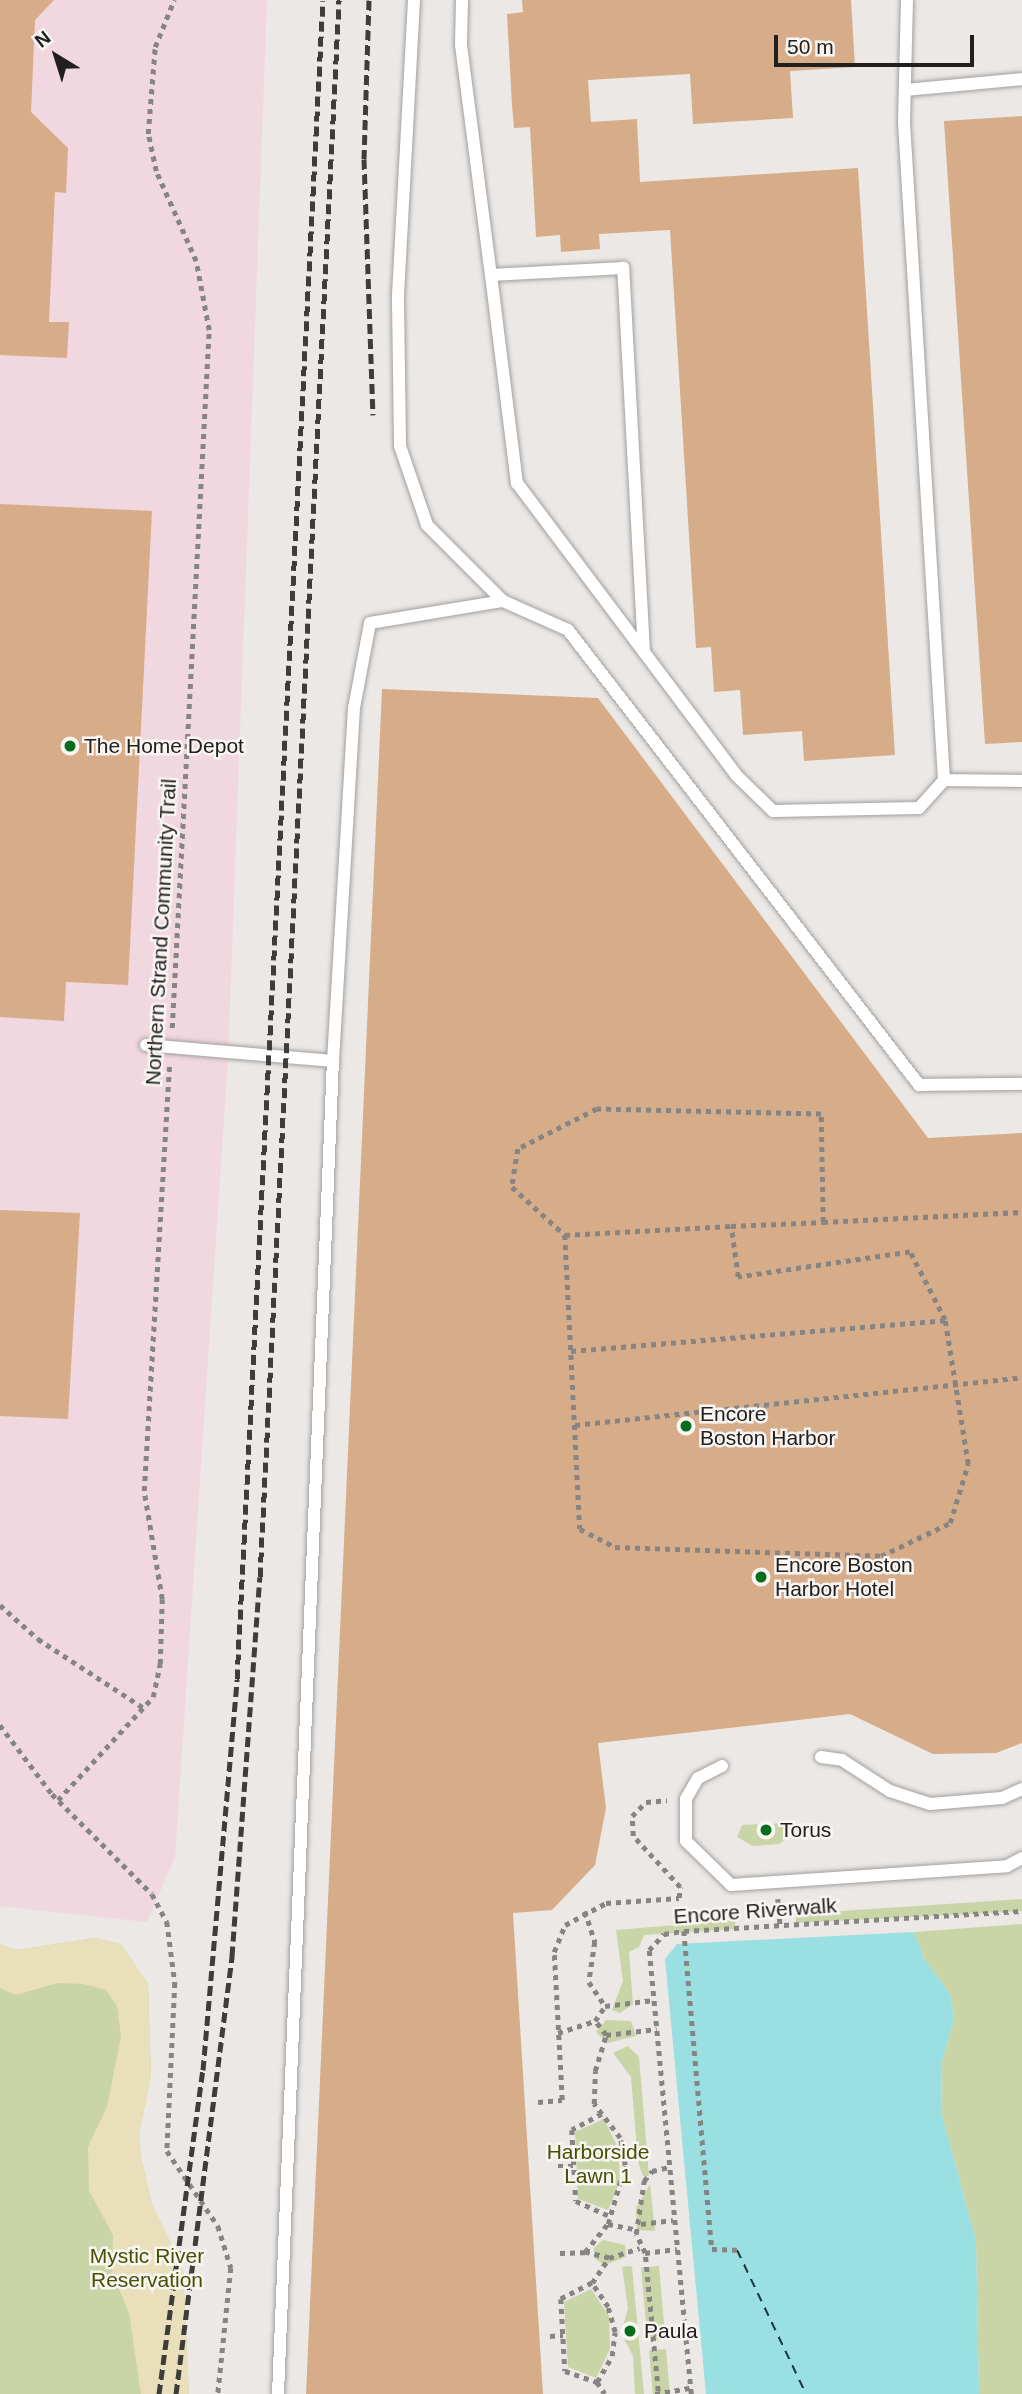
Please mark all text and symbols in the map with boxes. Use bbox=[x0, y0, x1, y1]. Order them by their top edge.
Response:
north arrow bbox=[21, 21, 91, 91]
scale bar bbox=[777, 21, 976, 65]
text: N bbox=[31, 27, 55, 52]
text: 50 m bbox=[787, 35, 834, 58]
place label: The Home Depot bbox=[84, 733, 244, 759]
marker: The Home Depot bbox=[62, 738, 78, 754]
street label: Northern Strand Community Trail bbox=[140, 778, 182, 1086]
place label: Encore Boston Harbor bbox=[700, 1401, 835, 1451]
marker: Encore Boston Harbor bbox=[678, 1418, 694, 1434]
place label: Encore Boston Harbor Hotel bbox=[775, 1552, 913, 1602]
marker: Encore Boston Harbor Hotel bbox=[753, 1569, 769, 1585]
place label: Torus bbox=[780, 1817, 831, 1843]
marker: Torus bbox=[758, 1822, 774, 1838]
street label: Encore Riverwalk bbox=[673, 1893, 837, 1929]
park label: Harborside Lawn 1 bbox=[547, 2139, 649, 2189]
park label: Mystic River Reservation bbox=[90, 2243, 204, 2293]
place label: Paula bbox=[644, 2318, 698, 2344]
marker: Paula bbox=[622, 2323, 638, 2339]

